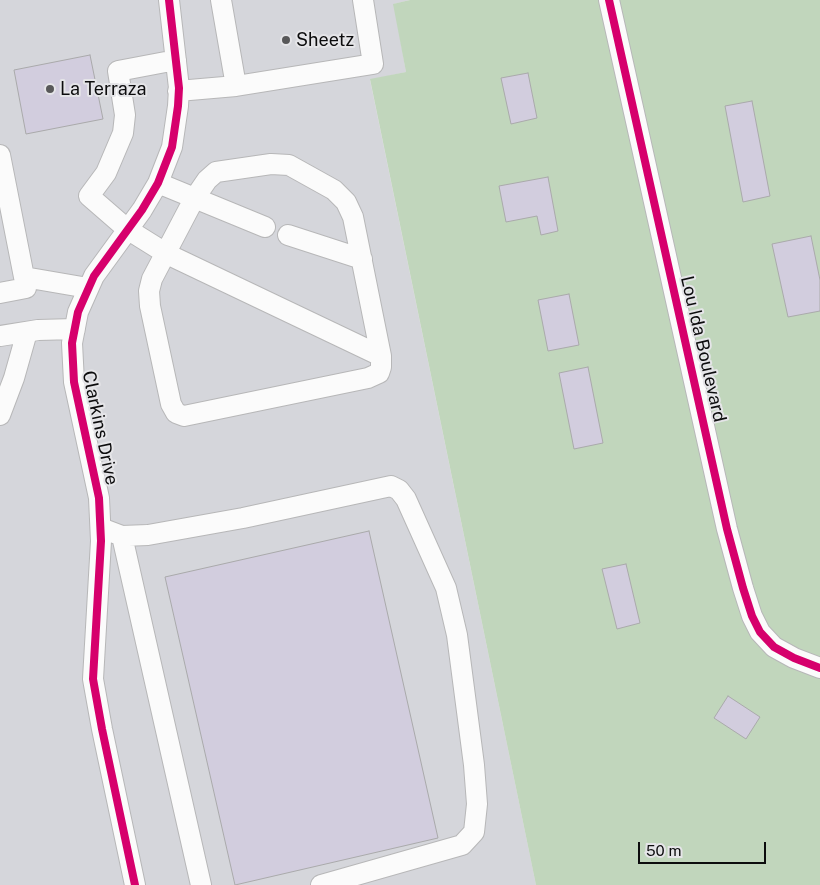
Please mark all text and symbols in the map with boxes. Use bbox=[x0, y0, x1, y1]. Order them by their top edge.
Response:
place label: Sheetz bbox=[296, 29, 354, 51]
marker: Sheetz bbox=[280, 34, 292, 46]
place label: La Terraza bbox=[60, 78, 146, 100]
marker: La Terraza bbox=[44, 83, 56, 95]
street label: Lou Ida Boulevard bbox=[676, 274, 730, 424]
street label: Clarkins Drive bbox=[77, 369, 123, 487]
scale bar bbox=[640, 832, 768, 864]
text: 50 m bbox=[646, 842, 681, 859]

